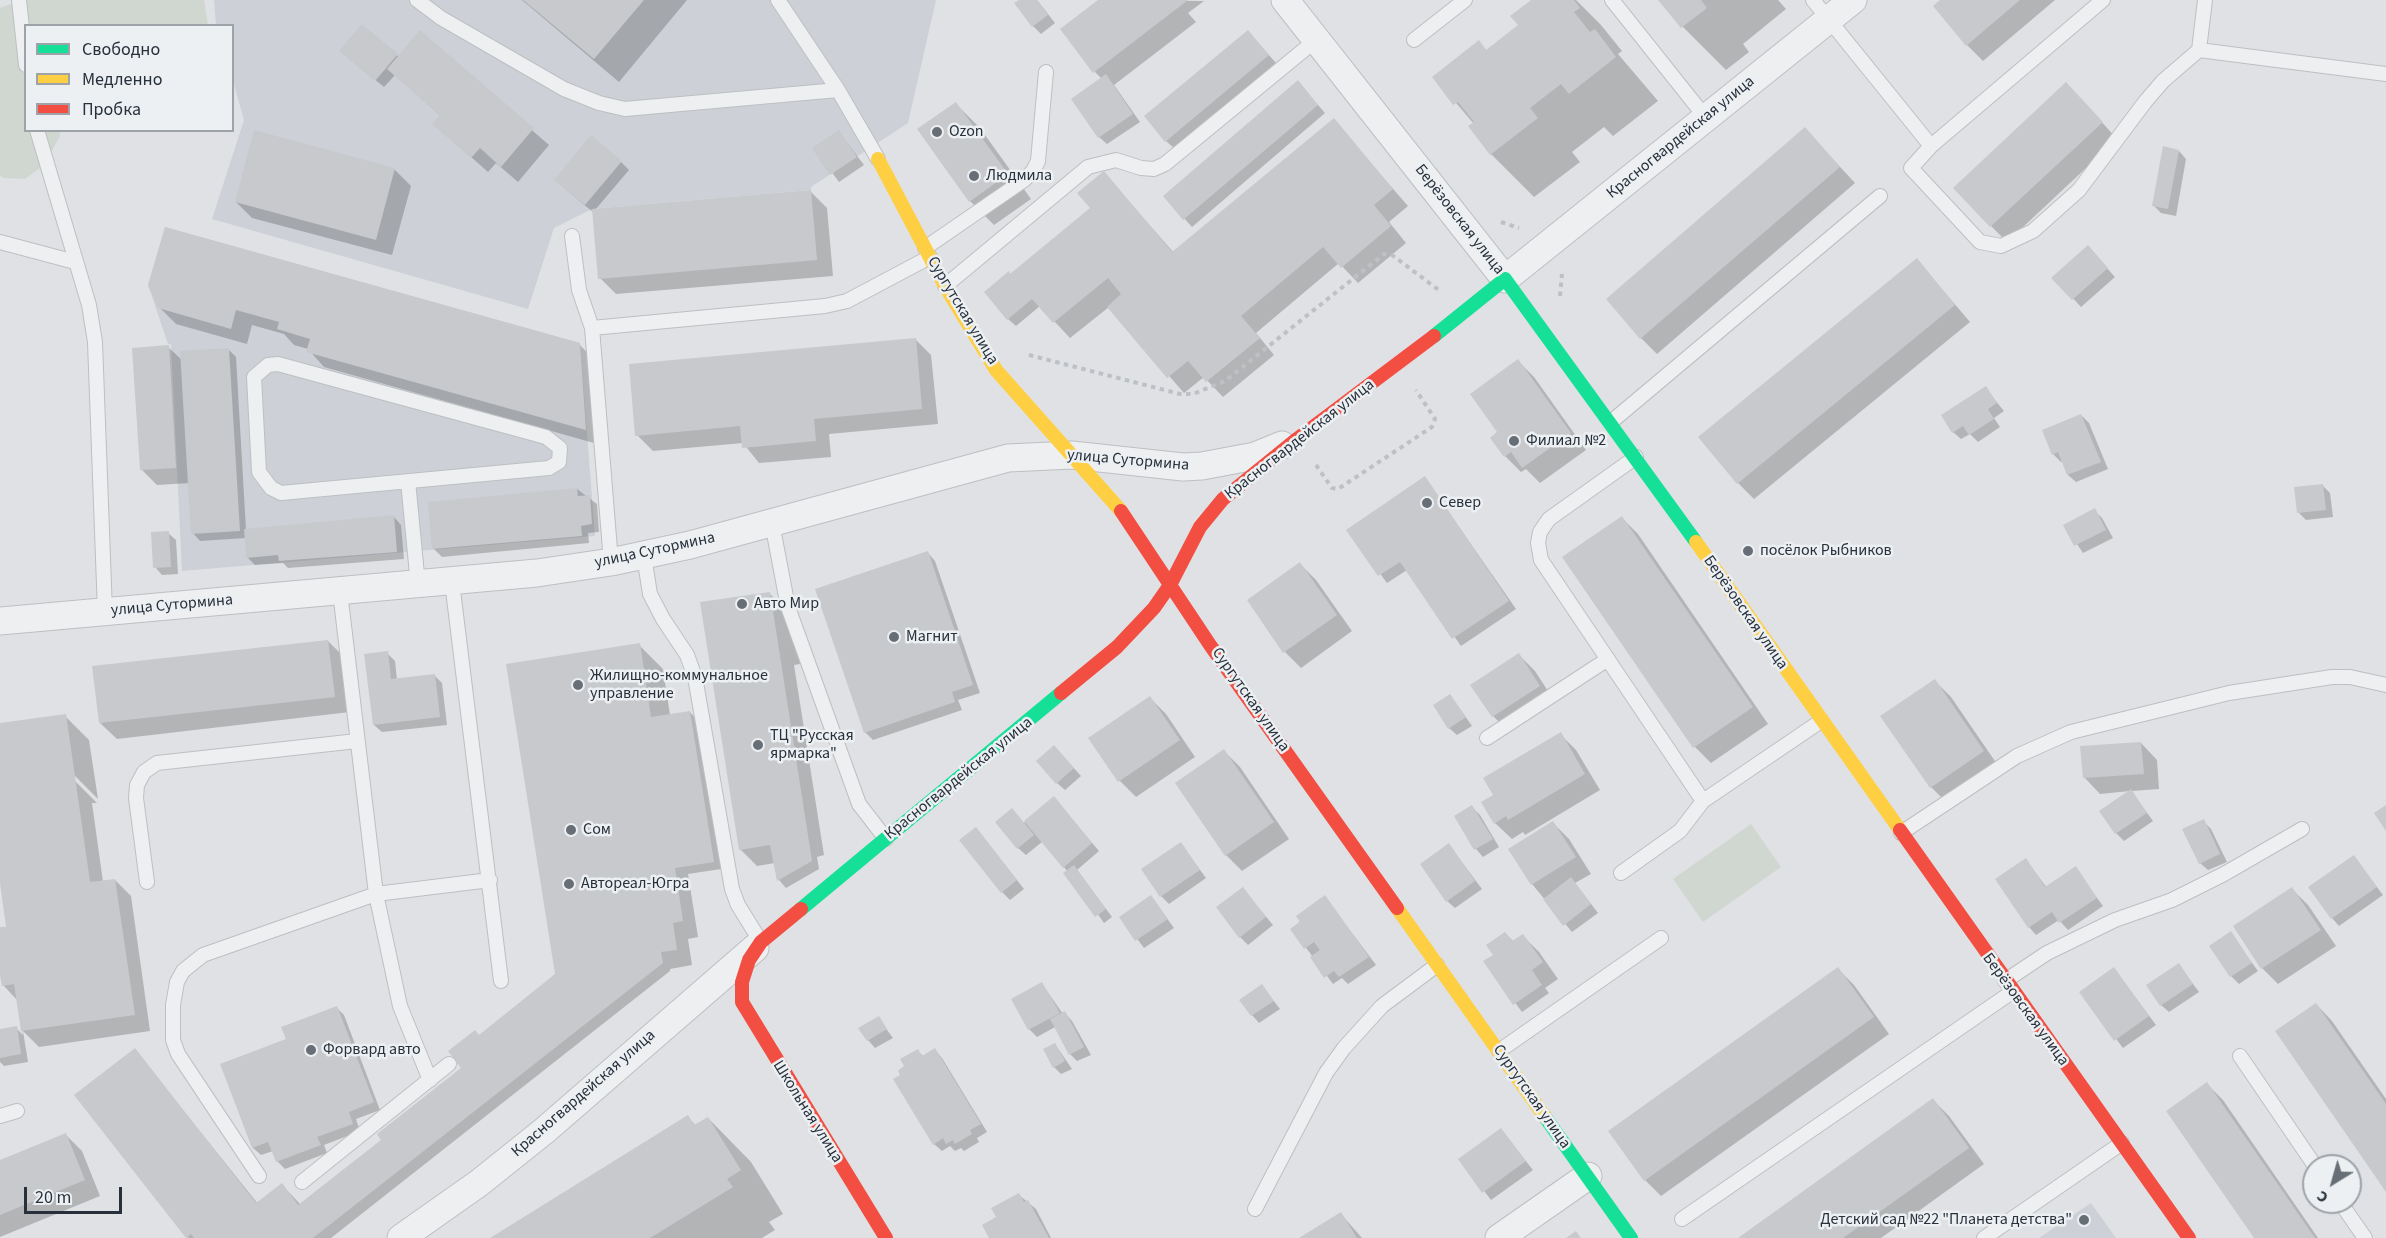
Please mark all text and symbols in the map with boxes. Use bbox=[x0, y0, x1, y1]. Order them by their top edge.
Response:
legend bbox=[24, 24, 234, 132]
text: Свободно bbox=[82, 37, 160, 62]
text: Медленно bbox=[82, 67, 162, 92]
street label: Красногвардейская улица bbox=[1603, 72, 1759, 204]
text: Пробка bbox=[82, 97, 141, 122]
place label: Ozon bbox=[949, 122, 984, 142]
marker: Ozon bbox=[930, 125, 944, 139]
street label: Берёзовская улица bbox=[1410, 161, 1508, 279]
place label: Людмила bbox=[986, 166, 1052, 186]
marker: Людмила bbox=[967, 169, 981, 183]
street label: Сургутская улица bbox=[922, 253, 1002, 369]
street label: Красногвардейская улица bbox=[1221, 376, 1379, 504]
place label: Филиал №2 bbox=[1526, 431, 1606, 451]
marker: Филиал №2 bbox=[1507, 434, 1521, 448]
street label: улица Сутормина bbox=[1066, 446, 1190, 476]
place label: Север bbox=[1439, 493, 1481, 513]
marker: Север bbox=[1420, 496, 1434, 510]
street label: улица Сутормина bbox=[593, 529, 717, 573]
place label: посёлок Рыбников bbox=[1760, 541, 1892, 561]
marker: посёлок Рыбников bbox=[1741, 544, 1755, 558]
street label: Берёзовская улица bbox=[1699, 552, 1791, 674]
street label: улица Сутормина bbox=[110, 591, 234, 621]
place label: Авто Мир bbox=[754, 594, 819, 614]
marker: Авто Мир bbox=[735, 597, 749, 611]
place label: Магнит bbox=[906, 627, 958, 647]
marker: Магнит bbox=[887, 630, 901, 644]
street label: Сургутская улица bbox=[1207, 644, 1293, 756]
place label: Жилищно-коммунальное управление bbox=[590, 666, 768, 704]
marker: Жилищно-коммунальное управление bbox=[571, 678, 585, 692]
street label: Красногвардейская улица bbox=[881, 713, 1037, 845]
place label: ТЦ "Русская ярмарка" bbox=[770, 726, 854, 764]
marker: ТЦ "Русская ярмарка" bbox=[751, 738, 765, 752]
place label: Сом bbox=[583, 820, 611, 840]
marker: Сом bbox=[564, 823, 578, 837]
place label: Автореал-Югра bbox=[581, 874, 689, 894]
marker: Автореал-Югра bbox=[562, 877, 576, 891]
street label: Берёзовская улица bbox=[1978, 950, 2072, 1070]
street label: Красногвардейская улица bbox=[508, 1026, 660, 1162]
place label: Форвард авто bbox=[323, 1040, 421, 1060]
street label: Сургутская улица bbox=[1488, 1041, 1574, 1153]
marker: Форвард авто bbox=[304, 1043, 318, 1057]
street label: Школьная улица bbox=[768, 1057, 846, 1167]
north arrow bbox=[2302, 1154, 2362, 1214]
scale bar bbox=[27, 1175, 124, 1213]
text: 20 m bbox=[35, 1185, 71, 1210]
text: С bbox=[2312, 1185, 2333, 1208]
place label: Детский сад №22 "Планета детства" bbox=[1820, 1210, 2072, 1230]
marker: Детский сад №22 "Планета детства" bbox=[2077, 1213, 2091, 1227]

